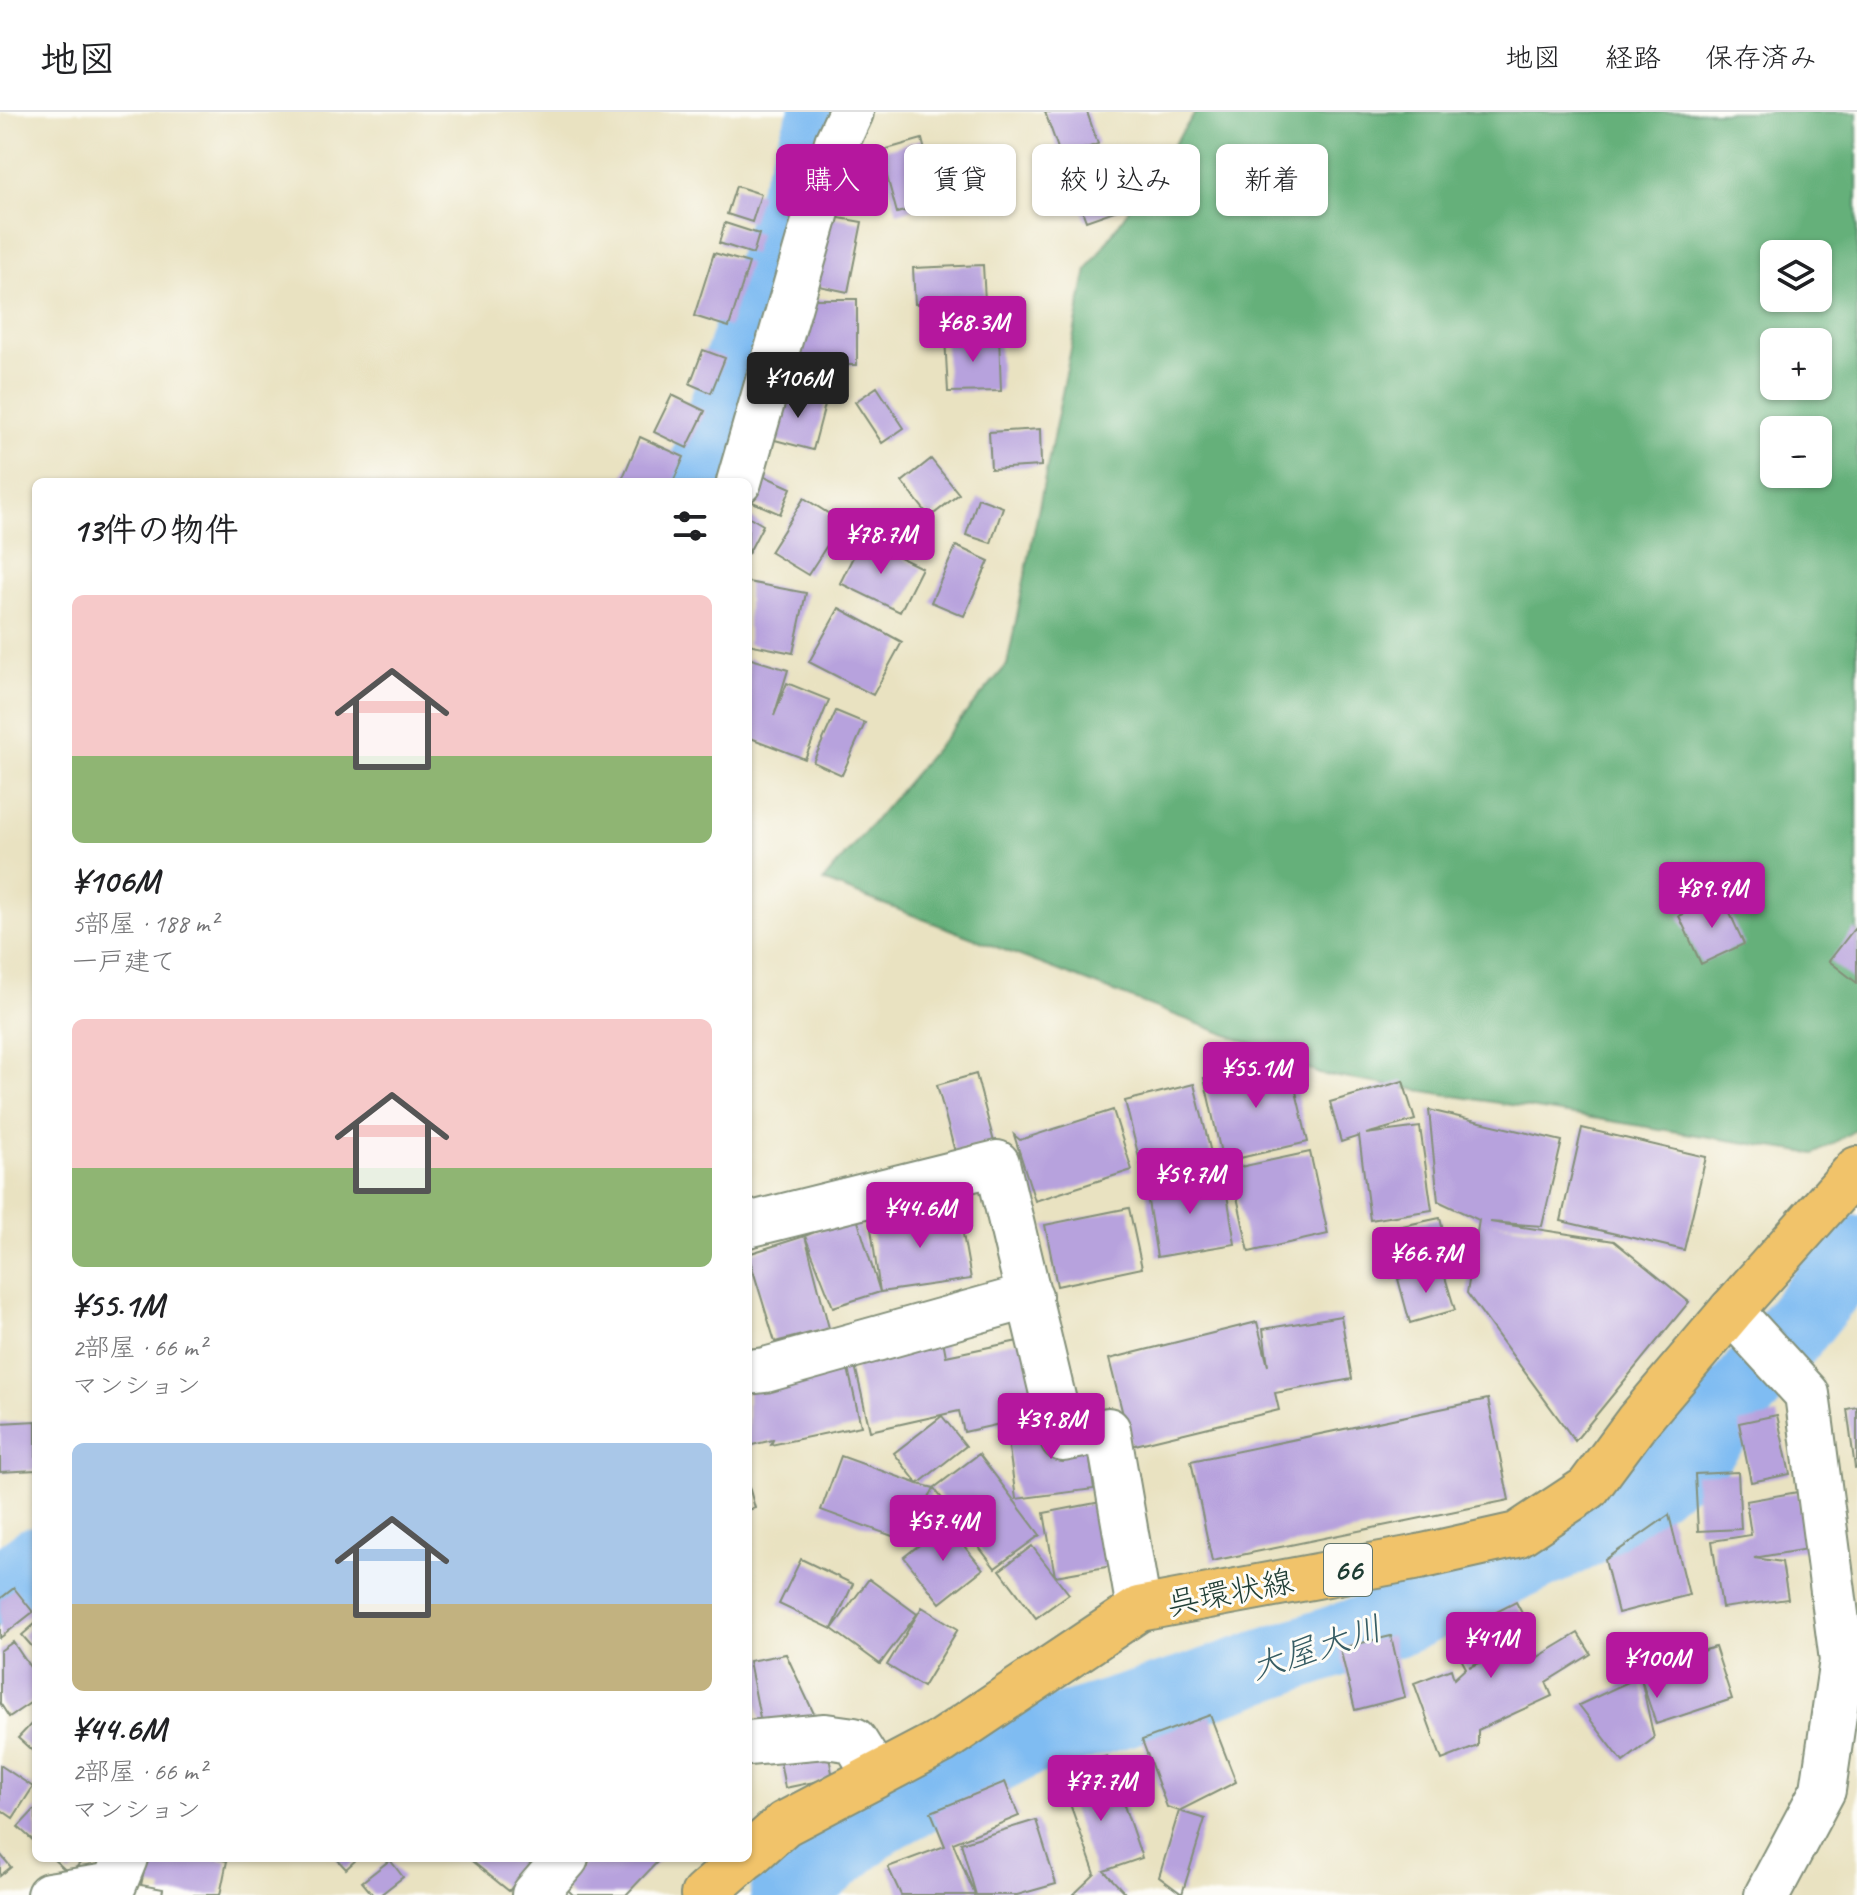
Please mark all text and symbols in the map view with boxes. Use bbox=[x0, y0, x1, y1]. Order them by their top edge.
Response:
text: 地図 bbox=[40, 36, 116, 83]
text: 地図 bbox=[1505, 40, 1561, 75]
text: 経路 bbox=[1605, 40, 1661, 75]
text: 保存済み bbox=[1705, 40, 1817, 75]
chip: 購入 bbox=[776, 144, 888, 216]
chip: 賃貸 bbox=[904, 144, 1016, 216]
chip: 絞り込み bbox=[1032, 144, 1200, 216]
chip: 新着 bbox=[1216, 144, 1328, 216]
map controls bbox=[1760, 240, 1832, 488]
button: layers bbox=[1760, 240, 1832, 312]
pin: ¥68.3M bbox=[908, 296, 1038, 364]
text: ¥68.3M bbox=[937, 305, 1009, 338]
button: + bbox=[1760, 328, 1832, 400]
pin: ¥106M bbox=[742, 352, 854, 420]
text: ¥106M bbox=[765, 361, 831, 394]
button: − bbox=[1760, 416, 1832, 488]
icon: filters bbox=[668, 504, 712, 548]
text: 13件の物件 bbox=[72, 508, 239, 551]
pin: ¥78.7M bbox=[816, 508, 946, 576]
text: ¥78.7M bbox=[846, 517, 916, 550]
icon: home bbox=[320, 647, 464, 791]
text: ¥106M bbox=[72, 859, 159, 902]
pin: ¥89.9M bbox=[1647, 862, 1777, 930]
text: ¥89.9M bbox=[1677, 871, 1747, 904]
text: 5部屋 · 188 m² bbox=[72, 907, 217, 940]
text: 一戸建て bbox=[72, 945, 176, 978]
pin: ¥55.1M bbox=[1191, 1042, 1321, 1110]
text: ¥55.1M bbox=[1221, 1051, 1291, 1084]
icon: home bbox=[320, 1071, 464, 1215]
pin: ¥59.7M bbox=[1125, 1148, 1255, 1216]
text: ¥59.7M bbox=[1155, 1157, 1225, 1190]
pin: ¥44.6M bbox=[855, 1182, 985, 1250]
text: ¥44.6M bbox=[884, 1191, 956, 1224]
pin: ¥66.7M bbox=[1361, 1227, 1491, 1295]
text: ¥66.7M bbox=[1390, 1236, 1462, 1269]
text: ¥55.1M bbox=[72, 1283, 164, 1326]
text: 2部屋 · 66 m² bbox=[72, 1331, 206, 1364]
text: マンション bbox=[72, 1369, 201, 1402]
pin: ¥39.8M bbox=[986, 1393, 1116, 1461]
text: ¥39.8M bbox=[1016, 1402, 1086, 1435]
icon: home bbox=[320, 1495, 464, 1639]
pin: ¥57.4M bbox=[878, 1495, 1008, 1563]
text: ¥57.4M bbox=[908, 1504, 978, 1537]
road number: 66 bbox=[1324, 1544, 1372, 1596]
street label: 呉環状線 bbox=[1163, 1560, 1297, 1625]
water label: 大屋大川 bbox=[1245, 1606, 1387, 1689]
pin: ¥41M bbox=[1444, 1612, 1538, 1680]
text: ¥41M bbox=[1464, 1621, 1518, 1654]
pin: ¥100M bbox=[1601, 1632, 1713, 1700]
text: ¥100M bbox=[1624, 1641, 1690, 1674]
text: ¥44.6M bbox=[72, 1707, 165, 1750]
text: 2部屋 · 66 m² bbox=[72, 1755, 206, 1788]
pin: ¥77.7M bbox=[1036, 1755, 1166, 1823]
text: ¥77.7M bbox=[1066, 1764, 1136, 1797]
text: マンション bbox=[72, 1793, 201, 1826]

